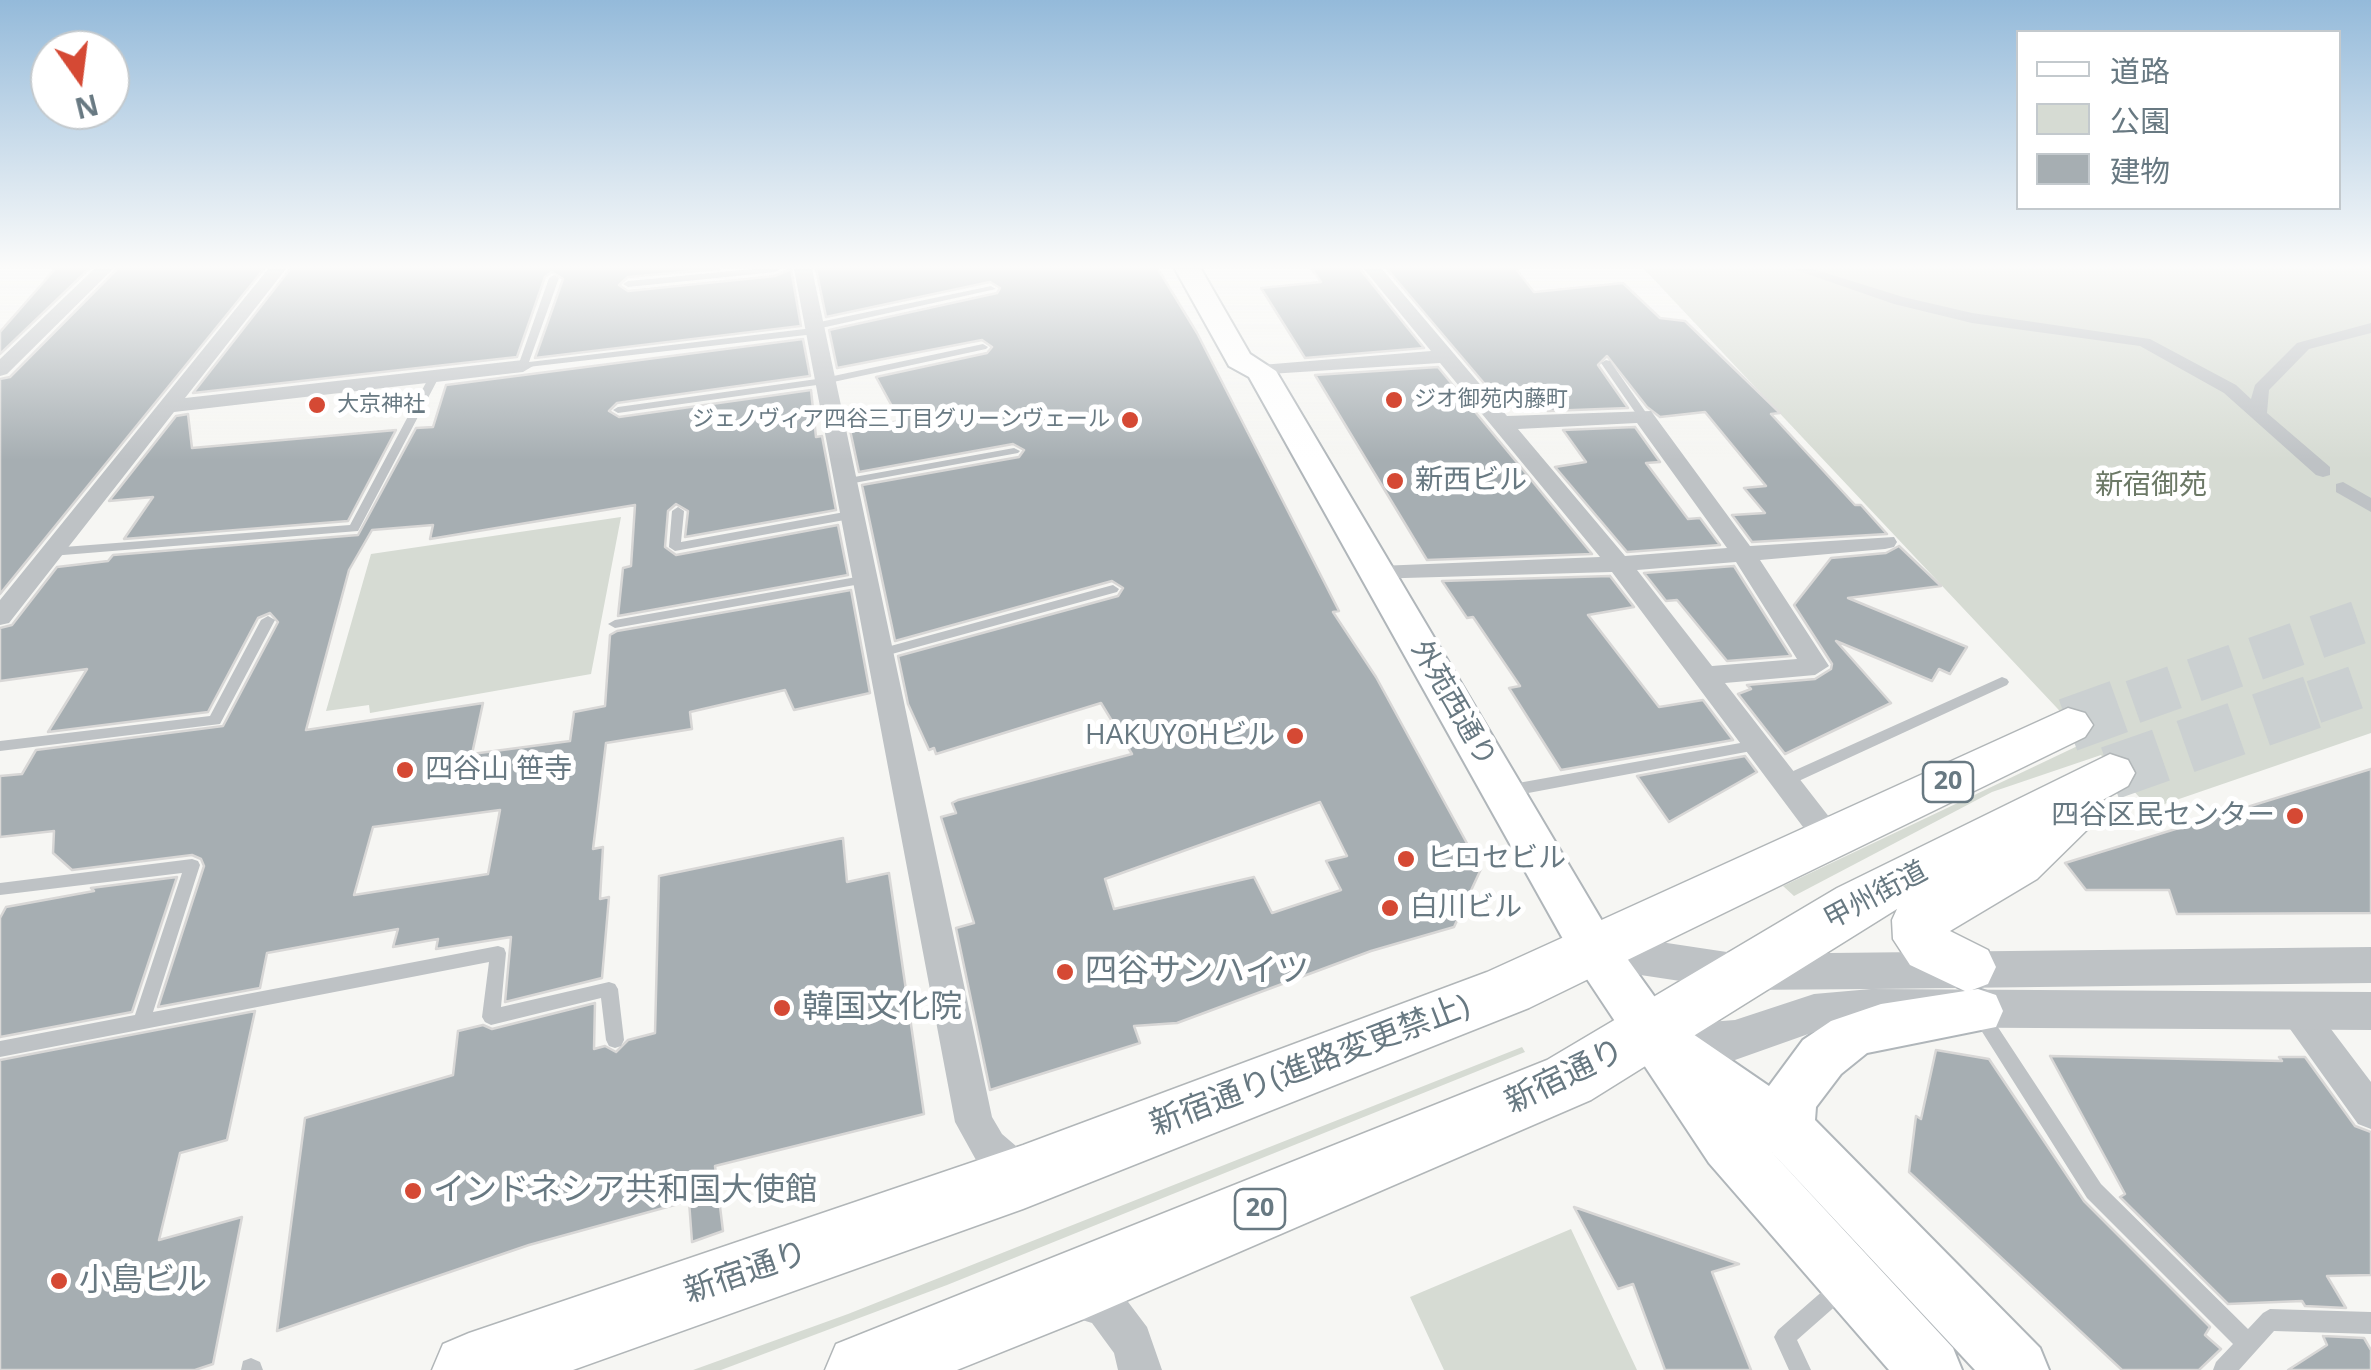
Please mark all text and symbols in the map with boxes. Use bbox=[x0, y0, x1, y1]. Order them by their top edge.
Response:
north arrow bbox=[30, 30, 130, 130]
legend bbox=[2016, 30, 2341, 210]
text: 道路 bbox=[2110, 50, 2170, 91]
text: N bbox=[71, 86, 102, 128]
text: 公園 bbox=[2110, 100, 2170, 141]
text: 建物 bbox=[2110, 150, 2170, 191]
place label: ジオ御苑内藤町 bbox=[1414, 387, 1568, 413]
marker: ジオ御苑内藤町 bbox=[1383, 389, 1405, 411]
place label: 大京神社 bbox=[337, 392, 425, 418]
marker: 大京神社 bbox=[306, 394, 328, 416]
place label: ジェノヴィア四谷三丁目グリーンヴェール bbox=[692, 407, 1110, 433]
marker: ジェノヴィア四谷三丁目グリーンヴェール bbox=[1119, 409, 1141, 431]
place label: 新西ビル bbox=[1415, 464, 1527, 498]
park label: 新宿御苑 bbox=[2095, 469, 2207, 503]
marker: 新西ビル bbox=[1384, 470, 1406, 492]
street label: 外苑西通り bbox=[1403, 635, 1503, 773]
place label: HAKUYOHビル bbox=[1085, 719, 1275, 753]
marker: HAKUYOHビル bbox=[1284, 725, 1306, 747]
place label: 四谷山 笹寺 bbox=[425, 753, 572, 787]
marker: 四谷山 笹寺 bbox=[394, 759, 416, 781]
road number: 20 bbox=[1923, 762, 1973, 802]
place label: 四谷区民センター bbox=[2051, 799, 2275, 833]
marker: 四谷区民センター bbox=[2284, 805, 2306, 827]
place label: ヒロセビル bbox=[1426, 842, 1566, 876]
marker: ヒロセビル bbox=[1395, 848, 1417, 870]
street label: 甲州街道 bbox=[1819, 855, 1933, 937]
place label: 白川ビル bbox=[1410, 891, 1522, 925]
marker: 白川ビル bbox=[1379, 897, 1401, 919]
place label: 四谷サンハイツ bbox=[1085, 953, 1309, 991]
marker: 四谷サンハイツ bbox=[1054, 961, 1076, 983]
street label: 新宿通り(進路変更禁止) bbox=[1145, 987, 1475, 1145]
place label: 韓国文化院 bbox=[802, 989, 962, 1027]
marker: 韓国文化院 bbox=[771, 997, 793, 1019]
street label: 新宿通り bbox=[1499, 1032, 1631, 1122]
place label: インドネシア共和国大使館 bbox=[433, 1172, 817, 1210]
marker: インドネシア共和国大使館 bbox=[402, 1180, 424, 1202]
road number: 20 bbox=[1235, 1189, 1285, 1229]
street label: 新宿通り bbox=[679, 1234, 813, 1312]
place label: 小島ビル bbox=[79, 1262, 207, 1300]
marker: 小島ビル bbox=[48, 1270, 70, 1292]

